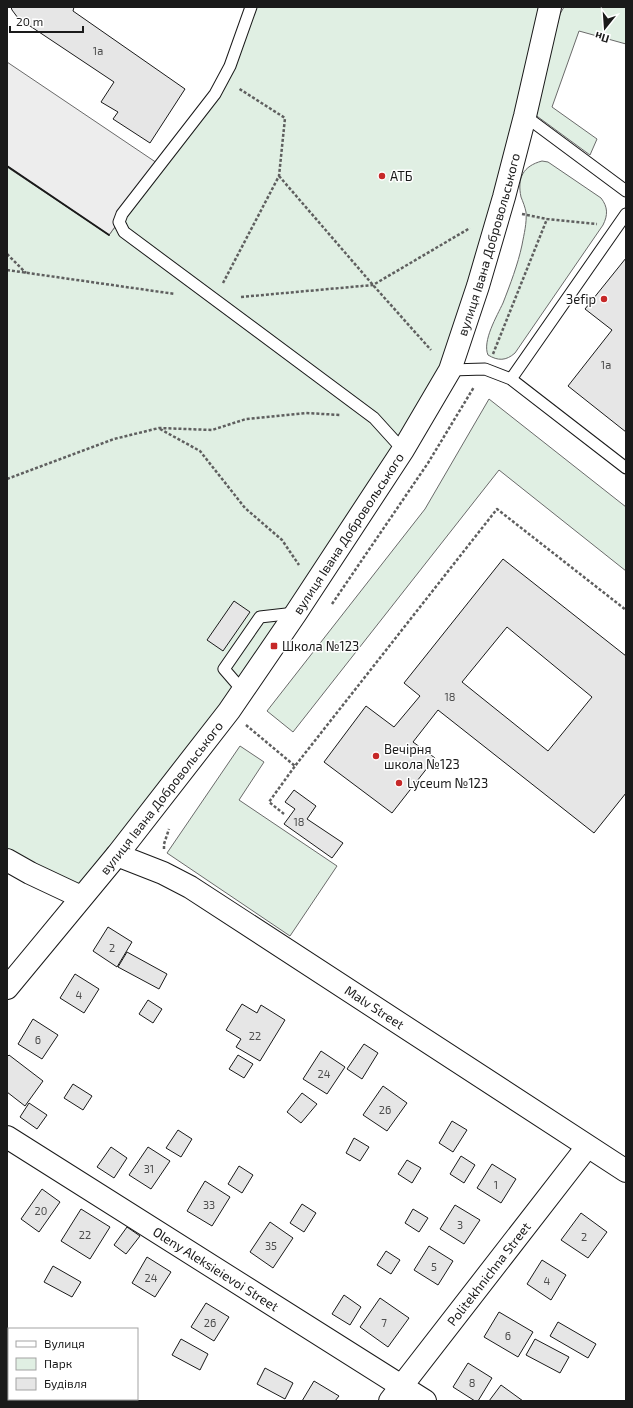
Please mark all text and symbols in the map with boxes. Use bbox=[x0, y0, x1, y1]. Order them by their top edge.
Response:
scale bar bbox=[10, 8, 83, 34]
north arrow bbox=[585, 8, 625, 48]
text: 20 m bbox=[16, 14, 43, 28]
text: Пн bbox=[593, 30, 611, 46]
house number: 1а bbox=[93, 44, 103, 57]
street label: вулиця Івана Добровольського bbox=[454, 151, 523, 338]
place label: АТБ bbox=[390, 168, 413, 184]
marker: АТБ bbox=[377, 171, 387, 181]
place label: Зеfір bbox=[566, 291, 596, 307]
marker: Зеfір bbox=[599, 294, 609, 304]
house number: 1а bbox=[601, 358, 611, 371]
street label: вулиця Івана Добровольського bbox=[289, 450, 407, 617]
place label: Школа №123 bbox=[282, 638, 359, 654]
marker: Школа №123 bbox=[269, 641, 279, 651]
house number: 18 bbox=[444, 690, 456, 703]
street label: вулиця Івана Добровольського bbox=[96, 718, 226, 878]
place label: Вечірня школа №123 bbox=[384, 741, 460, 772]
marker: Вечірня школа №123 bbox=[371, 751, 381, 761]
place label: Lyceum №123 bbox=[407, 775, 488, 791]
marker: Lyceum №123 bbox=[394, 778, 404, 788]
house number: 18 bbox=[293, 815, 305, 828]
house number: 2 bbox=[109, 941, 115, 954]
street label: Malv Street bbox=[342, 982, 407, 1032]
house number: 4 bbox=[76, 988, 83, 1001]
house number: 22 bbox=[249, 1029, 261, 1042]
house number: 6 bbox=[35, 1033, 41, 1046]
house number: 24 bbox=[318, 1067, 331, 1080]
house number: 26 bbox=[379, 1103, 391, 1116]
house number: 31 bbox=[144, 1162, 154, 1175]
house number: 1 bbox=[494, 1178, 498, 1191]
house number: 33 bbox=[203, 1198, 215, 1211]
house number: 20 bbox=[35, 1204, 47, 1217]
house number: 3 bbox=[457, 1218, 463, 1231]
street label: Politekhnichna Street bbox=[444, 1219, 534, 1329]
street label: Oleny Aleksieievoi Street bbox=[150, 1223, 282, 1314]
house number: 22 bbox=[79, 1228, 91, 1241]
house number: 2 bbox=[581, 1230, 587, 1243]
house number: 35 bbox=[265, 1239, 277, 1252]
house number: 5 bbox=[431, 1260, 437, 1273]
house number: 24 bbox=[145, 1271, 158, 1284]
house number: 4 bbox=[544, 1274, 551, 1287]
house number: 26 bbox=[204, 1316, 216, 1329]
house number: 7 bbox=[381, 1316, 387, 1329]
legend bbox=[8, 1328, 138, 1400]
house number: 6 bbox=[505, 1329, 511, 1342]
text: Вулиця bbox=[44, 1336, 85, 1351]
text: Парк bbox=[44, 1356, 73, 1370]
text: Будівля bbox=[44, 1376, 87, 1391]
house number: 8 bbox=[469, 1376, 475, 1389]

